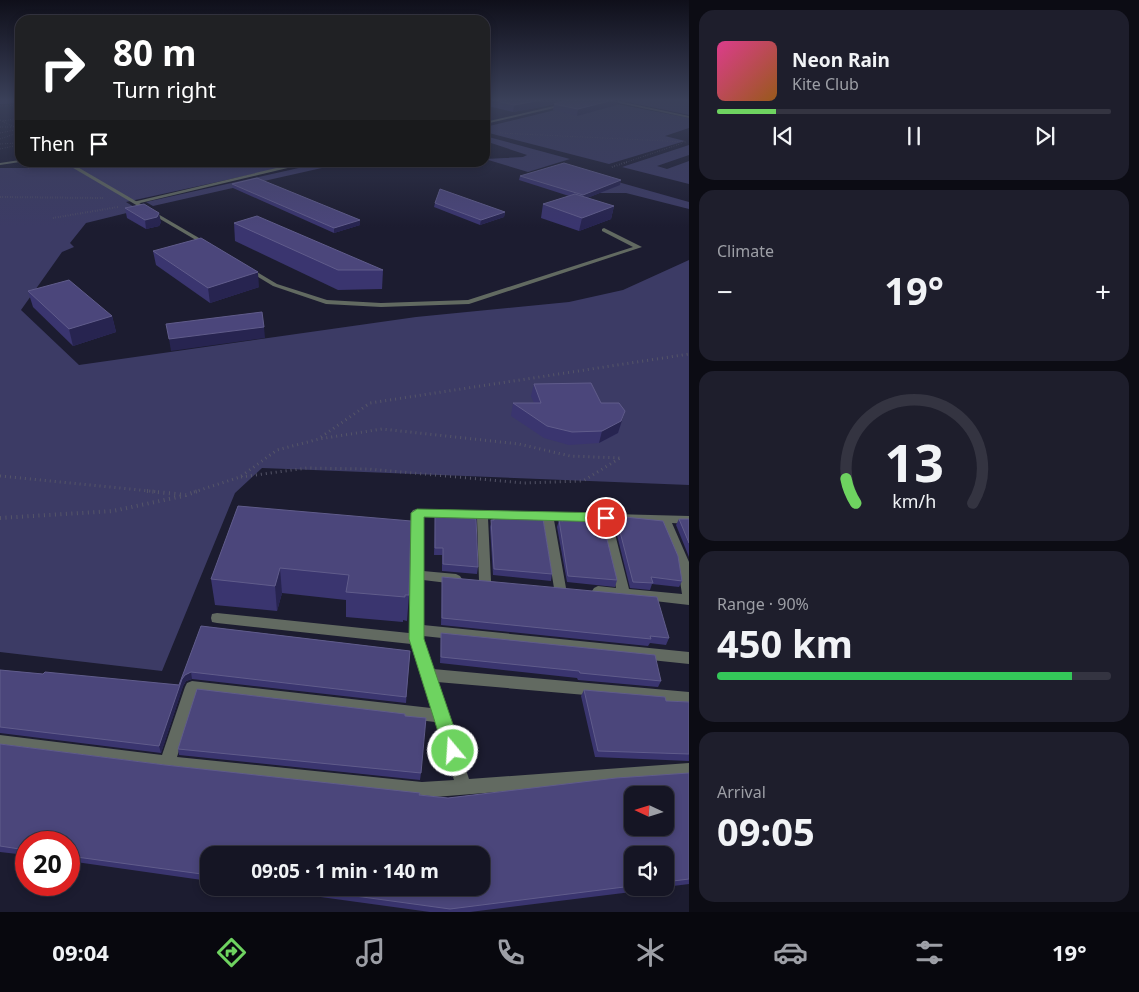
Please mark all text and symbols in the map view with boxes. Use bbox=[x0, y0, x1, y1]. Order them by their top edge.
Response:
text: 80 m bbox=[113, 29, 196, 76]
icon: right bbox=[30, 35, 95, 100]
text: Neon Rain bbox=[792, 47, 890, 73]
text: Kite Club bbox=[792, 73, 859, 95]
text: Turn right bbox=[113, 74, 216, 104]
icon: previous bbox=[769, 122, 797, 150]
icon: pause bbox=[900, 122, 928, 150]
icon: next bbox=[1031, 122, 1059, 150]
icon: arrive bbox=[85, 130, 113, 158]
text: Then bbox=[30, 131, 75, 157]
text: Climate bbox=[717, 240, 774, 262]
text: 19° bbox=[884, 264, 944, 316]
text: − bbox=[717, 272, 733, 310]
text: + bbox=[1095, 272, 1111, 310]
text: 13 bbox=[884, 426, 944, 497]
text: km/h bbox=[892, 489, 936, 513]
pin bbox=[585, 497, 627, 539]
icon: arrive bbox=[592, 504, 620, 532]
text: Range · 90% bbox=[717, 593, 809, 615]
text: 450 km bbox=[717, 617, 853, 669]
position arrow bbox=[426, 724, 478, 776]
text: Arrival bbox=[717, 781, 766, 803]
north arrow bbox=[624, 786, 674, 836]
map controls bbox=[624, 786, 674, 896]
text: 09:05 bbox=[717, 805, 815, 857]
speed limit sign: 20 bbox=[15, 831, 80, 896]
button: sound bbox=[624, 846, 674, 896]
text: 09:05 · 1 min · 140 m bbox=[251, 858, 439, 884]
icon: directions bbox=[214, 935, 249, 970]
icon: music bbox=[353, 935, 388, 970]
icon: phone bbox=[493, 935, 528, 970]
icon: climate bbox=[633, 935, 668, 970]
icon: car bbox=[773, 935, 808, 970]
icon: filters bbox=[912, 935, 947, 970]
text: 09:04 bbox=[52, 937, 109, 967]
text: 19° bbox=[1052, 937, 1087, 967]

